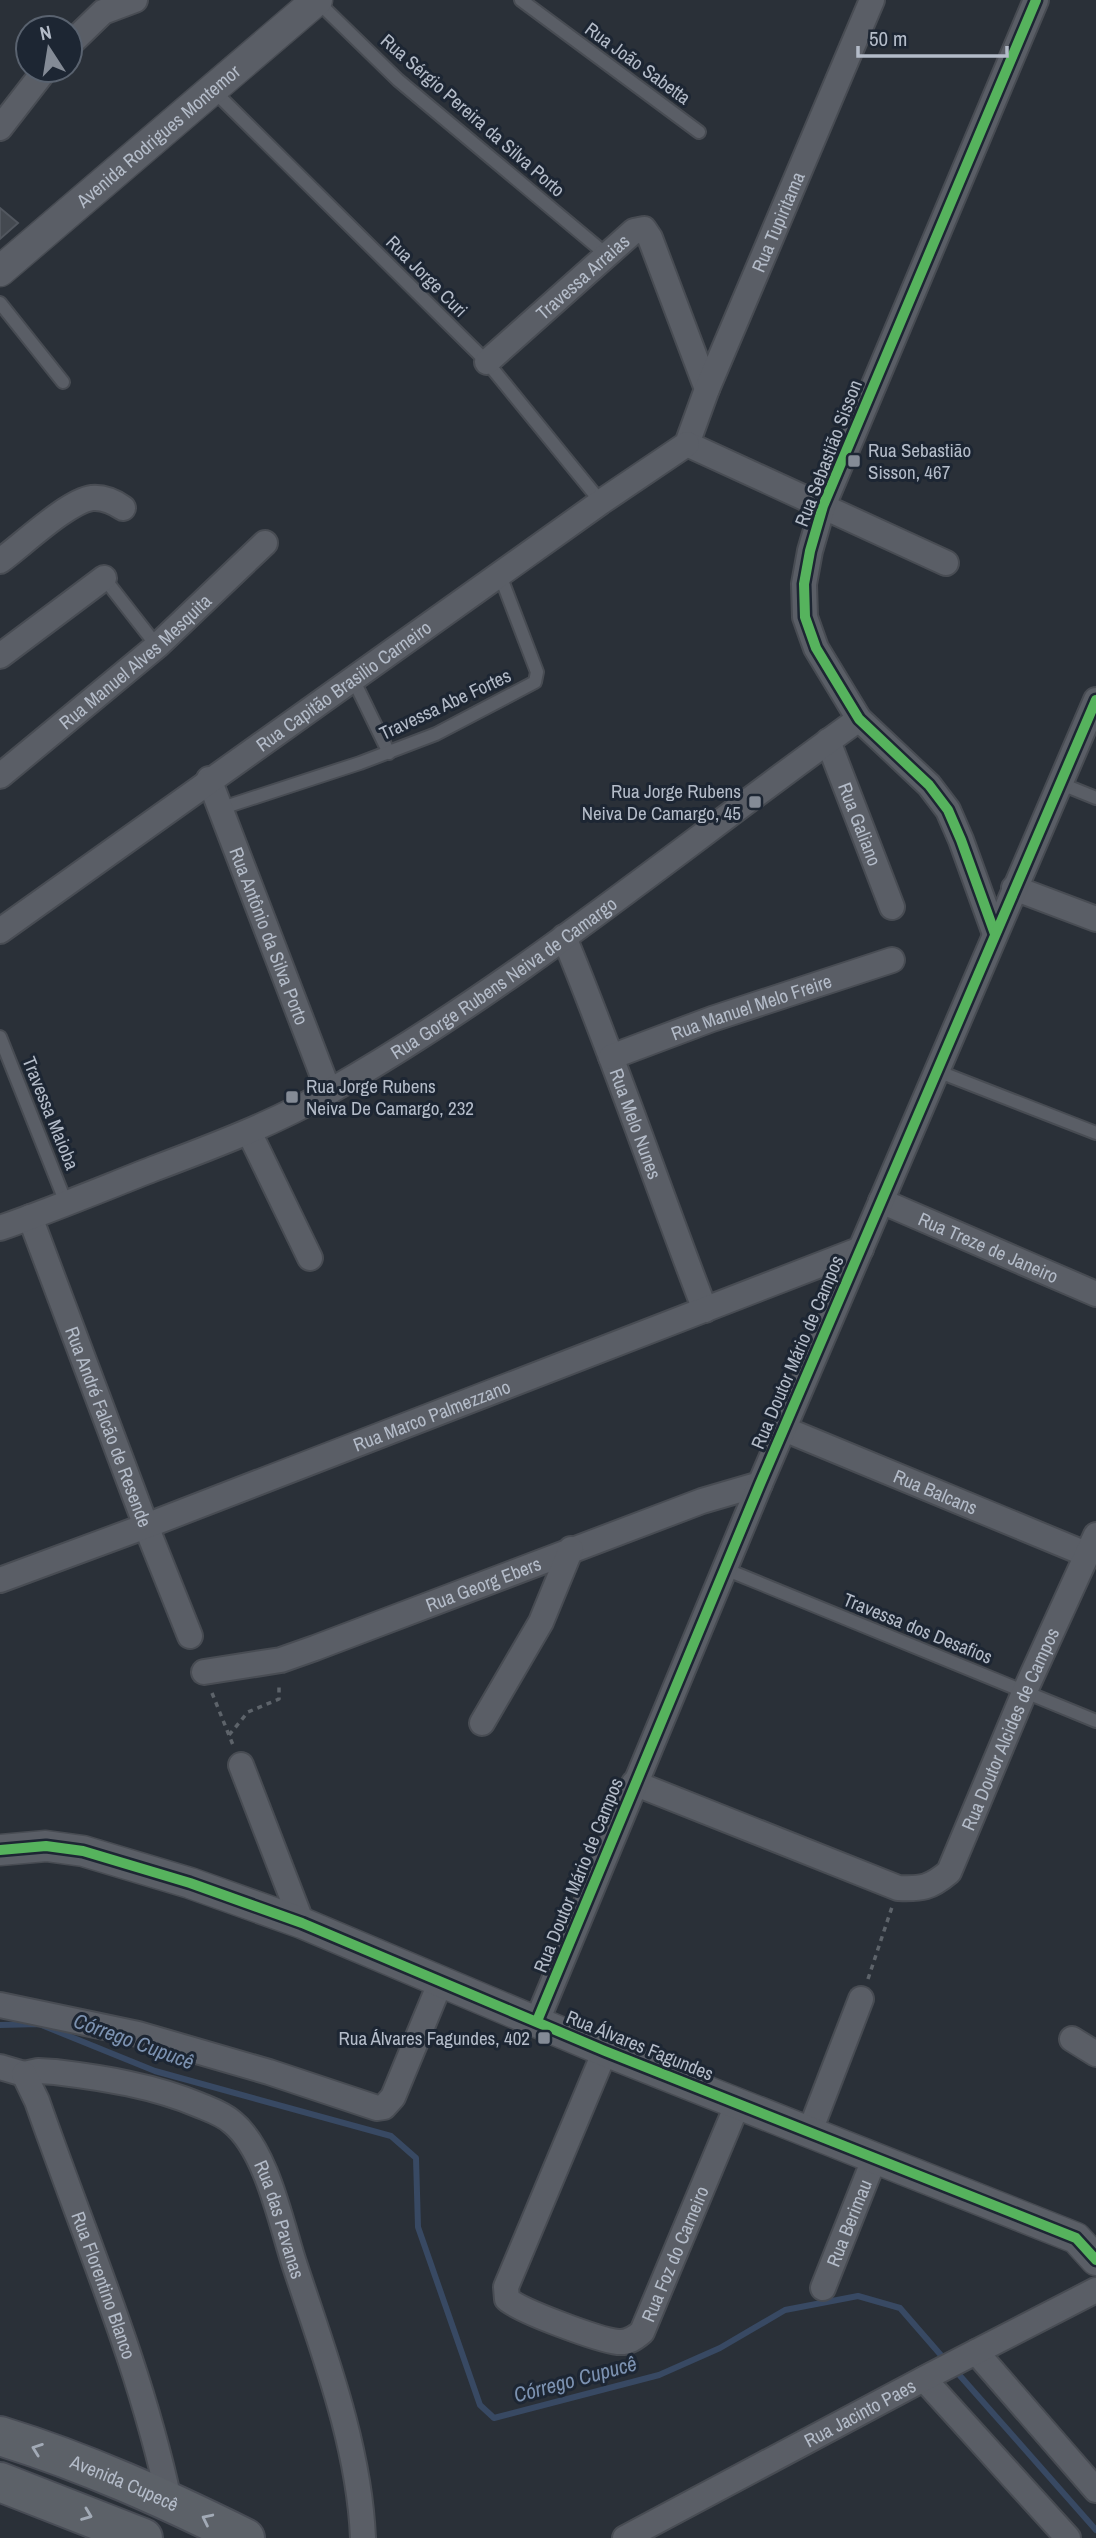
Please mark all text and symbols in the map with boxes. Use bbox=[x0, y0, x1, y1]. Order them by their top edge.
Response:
north arrow bbox=[14, 14, 84, 84]
scale bar bbox=[858, 14, 1007, 58]
street label: Rua João Sabetta bbox=[580, 16, 696, 110]
text: N bbox=[37, 18, 54, 46]
text: 50 m bbox=[869, 24, 907, 53]
street label: Rua Sérgio Pereira da Silva Porto bbox=[375, 28, 571, 202]
street label: Avenida Rodrigues Montemor bbox=[70, 58, 246, 214]
street label: Rua Tupiritama bbox=[745, 167, 811, 276]
street label: Travessa Arraias bbox=[530, 228, 635, 326]
street label: Rua Jorge Curi bbox=[380, 229, 474, 323]
street label: Rua Sebastião Sisson bbox=[788, 376, 868, 530]
place label: Rua Sebastião Sisson, 467 bbox=[868, 437, 971, 485]
marker: Rua Sebastião Sisson, 467 bbox=[846, 453, 862, 469]
street label: Rua Manuel Alves Mesquita bbox=[53, 588, 217, 735]
street label: Rua Capitão Brasilio Carneiro bbox=[251, 614, 436, 757]
street label: Travessa Abe Fortes bbox=[375, 662, 515, 746]
place label: Rua Jorge Rubens Neiva De Camargo, 45 bbox=[582, 778, 741, 826]
street label: Rua Galiano bbox=[832, 779, 888, 870]
marker: Rua Jorge Rubens Neiva De Camargo, 45 bbox=[747, 794, 763, 810]
street label: Rua Antônio da Silva Porto bbox=[223, 843, 315, 1028]
street label: Rua Gorge Rubens Neiva de Camargo bbox=[386, 891, 622, 1065]
street label: Rua Manuel Melo Freire bbox=[667, 968, 835, 1046]
street label: Travessa Maioba bbox=[17, 1053, 86, 1174]
street label: Rua Melo Nunes bbox=[604, 1065, 668, 1183]
place label: Rua Jorge Rubens Neiva De Camargo, 232 bbox=[306, 1073, 474, 1121]
marker: Rua Jorge Rubens Neiva De Camargo, 232 bbox=[284, 1089, 300, 1105]
street label: Rua Treze de Janeiro bbox=[914, 1206, 1062, 1289]
street label: Rua Doutor Mário de Campos bbox=[744, 1251, 850, 1453]
street label: Rua André Falcão de Resende bbox=[59, 1323, 158, 1531]
street label: Rua Marco Palmezzano bbox=[349, 1373, 514, 1458]
street label: Rua Balcans bbox=[890, 1463, 982, 1521]
street label: Rua Georg Ebers bbox=[422, 1550, 545, 1618]
street label: Travessa dos Desafios bbox=[840, 1586, 997, 1670]
street label: Rua Doutor Alcides de Campos bbox=[955, 1623, 1065, 1834]
street label: Rua Doutor Mário de Campos bbox=[527, 1774, 629, 1976]
street label: Rua Álvares Fagundes bbox=[562, 2004, 718, 2087]
water label: Córrego Cupucê bbox=[70, 2006, 198, 2076]
place label: Rua Álvares Fagundes, 402 bbox=[338, 2025, 530, 2051]
marker: Rua Álvares Fagundes, 402 bbox=[536, 2030, 552, 2046]
street label: Rua das Pavanas bbox=[248, 2156, 311, 2282]
street label: Rua Berimau bbox=[820, 2175, 878, 2270]
street label: Rua Foz do Carneiro bbox=[635, 2182, 715, 2326]
street label: Rua Florentino Blanco bbox=[65, 2208, 142, 2363]
water label: Córrego Cupucê bbox=[510, 2349, 640, 2409]
street label: Rua Jacinto Paes bbox=[799, 2372, 920, 2453]
one-way arrow bbox=[32, 2443, 44, 2457]
street label: Avenida Cupecê bbox=[66, 2448, 183, 2517]
one-way arrow bbox=[80, 2506, 92, 2520]
one-way arrow bbox=[202, 2514, 214, 2528]

